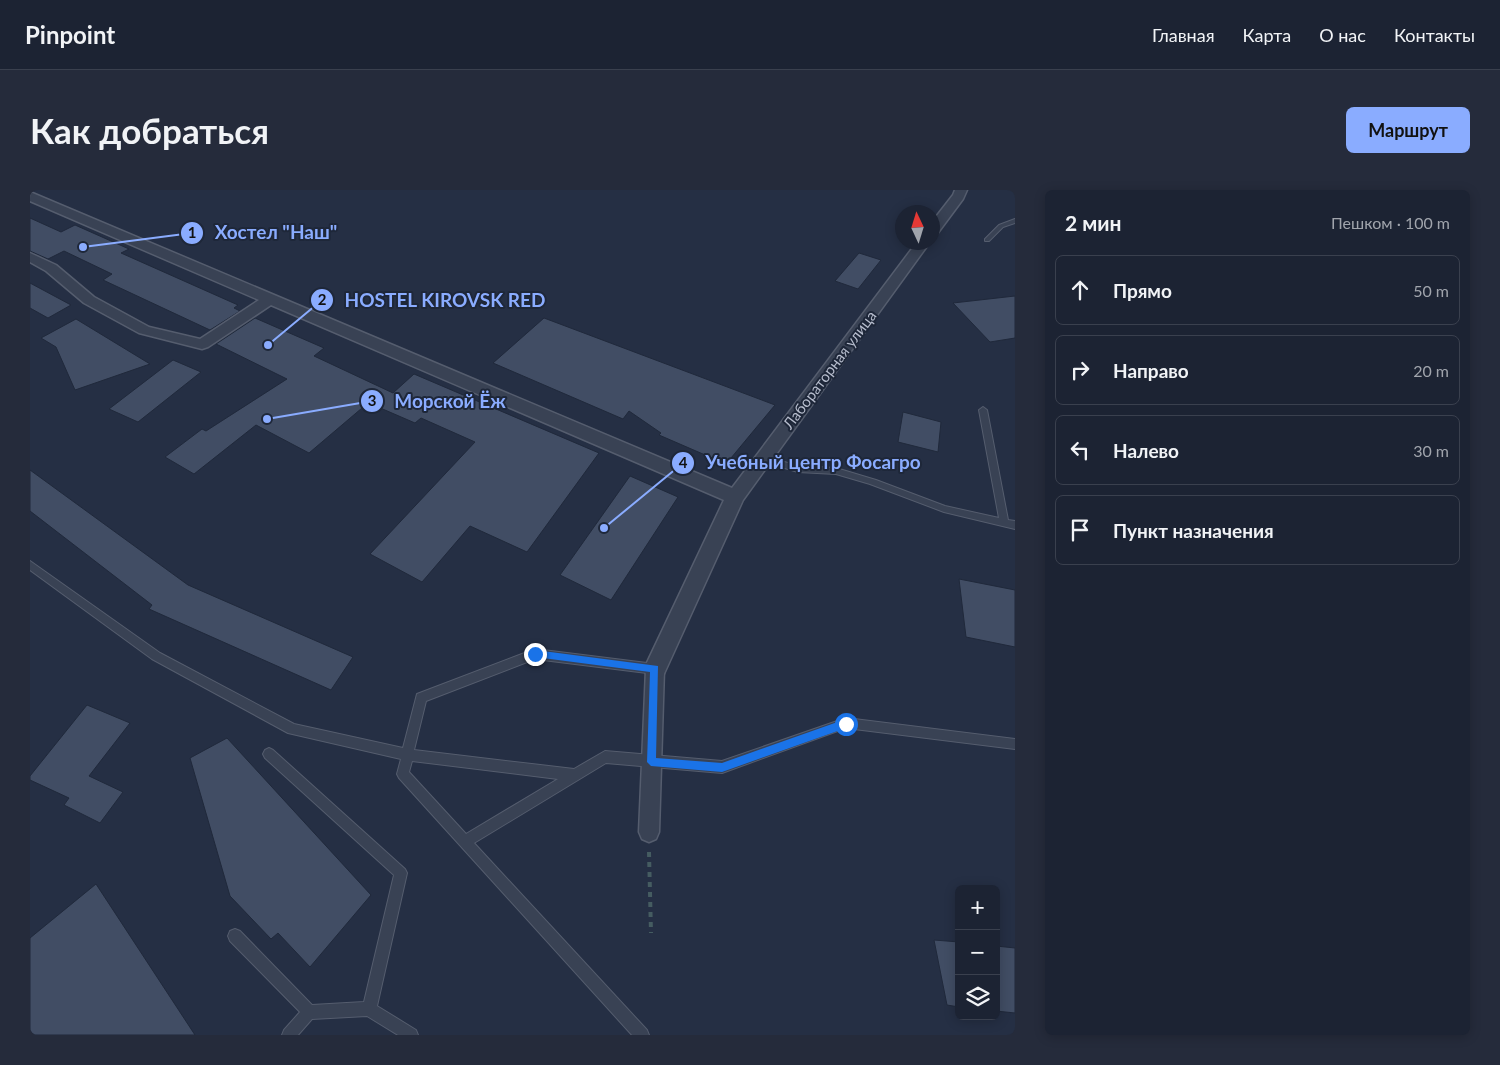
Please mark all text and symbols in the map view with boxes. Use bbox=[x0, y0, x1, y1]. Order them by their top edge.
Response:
text: Pinpoint bbox=[25, 20, 115, 49]
text: Главная bbox=[1152, 24, 1215, 46]
text: Карта bbox=[1243, 24, 1291, 46]
text: О нас bbox=[1319, 24, 1366, 46]
text: Контакты bbox=[1394, 24, 1475, 46]
button: Маршрут bbox=[1346, 107, 1470, 153]
text: Как добраться bbox=[30, 109, 269, 151]
north arrow bbox=[895, 205, 940, 250]
text: 2 мин bbox=[1065, 210, 1122, 235]
text: Пешком · 100 m bbox=[1331, 213, 1450, 232]
callout: Хостел "Наш" bbox=[179, 216, 347, 250]
text: Хостел "Наш" bbox=[215, 220, 337, 243]
text: 1 bbox=[188, 223, 196, 241]
icon: ahead bbox=[1066, 276, 1094, 304]
text: Прямо bbox=[1113, 279, 1172, 302]
text: 50 m bbox=[1413, 281, 1449, 300]
callout: HOSTEL KIROVSK RED bbox=[309, 283, 556, 317]
text: HOSTEL KIROVSK RED bbox=[345, 288, 545, 311]
text: 2 bbox=[318, 290, 327, 308]
street label: Лабораторная улица bbox=[778, 307, 880, 433]
icon: right bbox=[1066, 356, 1094, 384]
text: Направо bbox=[1113, 359, 1189, 382]
text: 20 m bbox=[1413, 361, 1449, 380]
callout: Морской Ёж bbox=[359, 384, 516, 418]
text: Морской Ёж bbox=[394, 389, 506, 412]
text: 3 bbox=[368, 391, 376, 409]
icon: left bbox=[1066, 436, 1094, 464]
text: Налево bbox=[1113, 439, 1179, 462]
text: 30 m bbox=[1413, 441, 1449, 460]
callout: Учебный центр Фосагро bbox=[671, 446, 931, 480]
text: Учебный центр Фосагро bbox=[704, 450, 921, 473]
text: 4 bbox=[679, 453, 688, 471]
icon: arrive bbox=[1066, 516, 1094, 544]
text: Пункт назначения bbox=[1113, 519, 1274, 542]
route end bbox=[524, 643, 547, 666]
route start bbox=[835, 713, 858, 736]
map controls bbox=[955, 885, 1000, 1020]
button: + bbox=[955, 885, 1000, 930]
button: − bbox=[955, 930, 1000, 975]
button: layers bbox=[955, 975, 1000, 1020]

